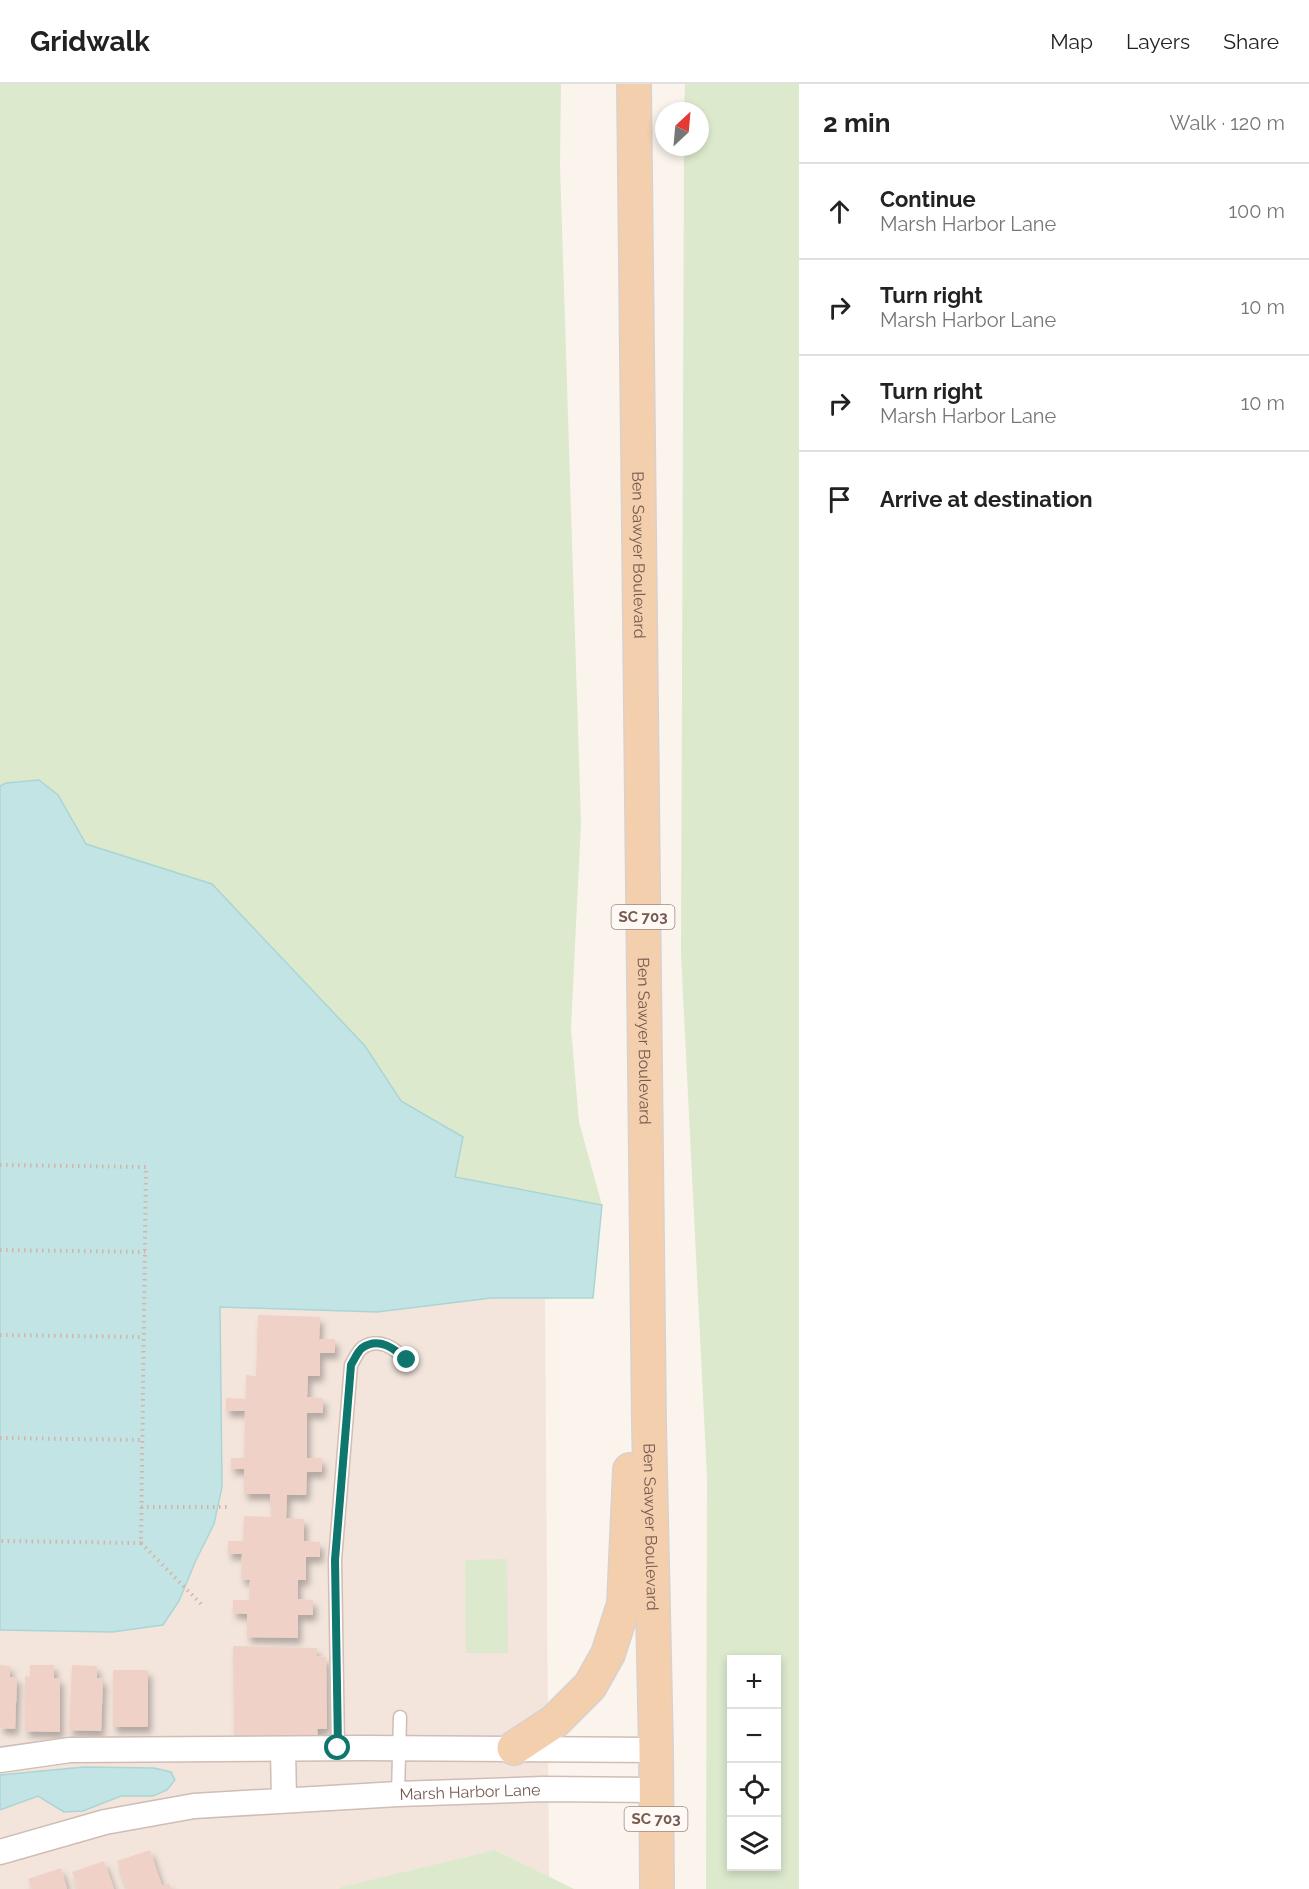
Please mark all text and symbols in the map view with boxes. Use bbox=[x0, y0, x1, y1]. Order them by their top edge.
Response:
text: Gridwalk bbox=[30, 25, 150, 58]
text: Map bbox=[1050, 29, 1093, 54]
text: Layers bbox=[1126, 29, 1190, 54]
text: Share bbox=[1223, 29, 1279, 54]
north arrow bbox=[655, 102, 709, 156]
text: 2 min bbox=[823, 108, 890, 138]
text: Walk · 120 m bbox=[1170, 111, 1285, 135]
text: Continue bbox=[880, 186, 976, 212]
icon: ahead bbox=[823, 195, 856, 228]
text: 100 m bbox=[1228, 199, 1285, 223]
text: Marsh Harbor Lane bbox=[880, 212, 1056, 236]
text: Turn right bbox=[880, 282, 983, 308]
icon: right bbox=[823, 291, 856, 324]
text: 10 m bbox=[1241, 295, 1285, 319]
text: Marsh Harbor Lane bbox=[880, 308, 1056, 332]
text: Turn right bbox=[880, 378, 983, 404]
icon: right bbox=[823, 387, 856, 420]
text: 10 m bbox=[1241, 391, 1285, 415]
text: Marsh Harbor Lane bbox=[880, 404, 1056, 428]
street label: Ben Sawyer Boulevard bbox=[628, 471, 649, 639]
icon: arrive bbox=[823, 483, 856, 516]
text: Arrive at destination bbox=[880, 486, 1093, 512]
road number: SC 703 bbox=[612, 905, 674, 929]
street label: Ben Sawyer Boulevard bbox=[634, 957, 655, 1125]
route end bbox=[393, 1346, 419, 1372]
street label: Ben Sawyer Boulevard bbox=[639, 1443, 662, 1611]
map controls bbox=[727, 1655, 781, 1871]
button: + bbox=[727, 1655, 781, 1709]
button: − bbox=[727, 1709, 781, 1763]
route start bbox=[324, 1734, 350, 1760]
button: locate bbox=[727, 1763, 781, 1817]
street label: Marsh Harbor Lane bbox=[399, 1780, 541, 1804]
road number: SC 703 bbox=[624, 1807, 688, 1831]
button: layers bbox=[727, 1817, 781, 1871]

